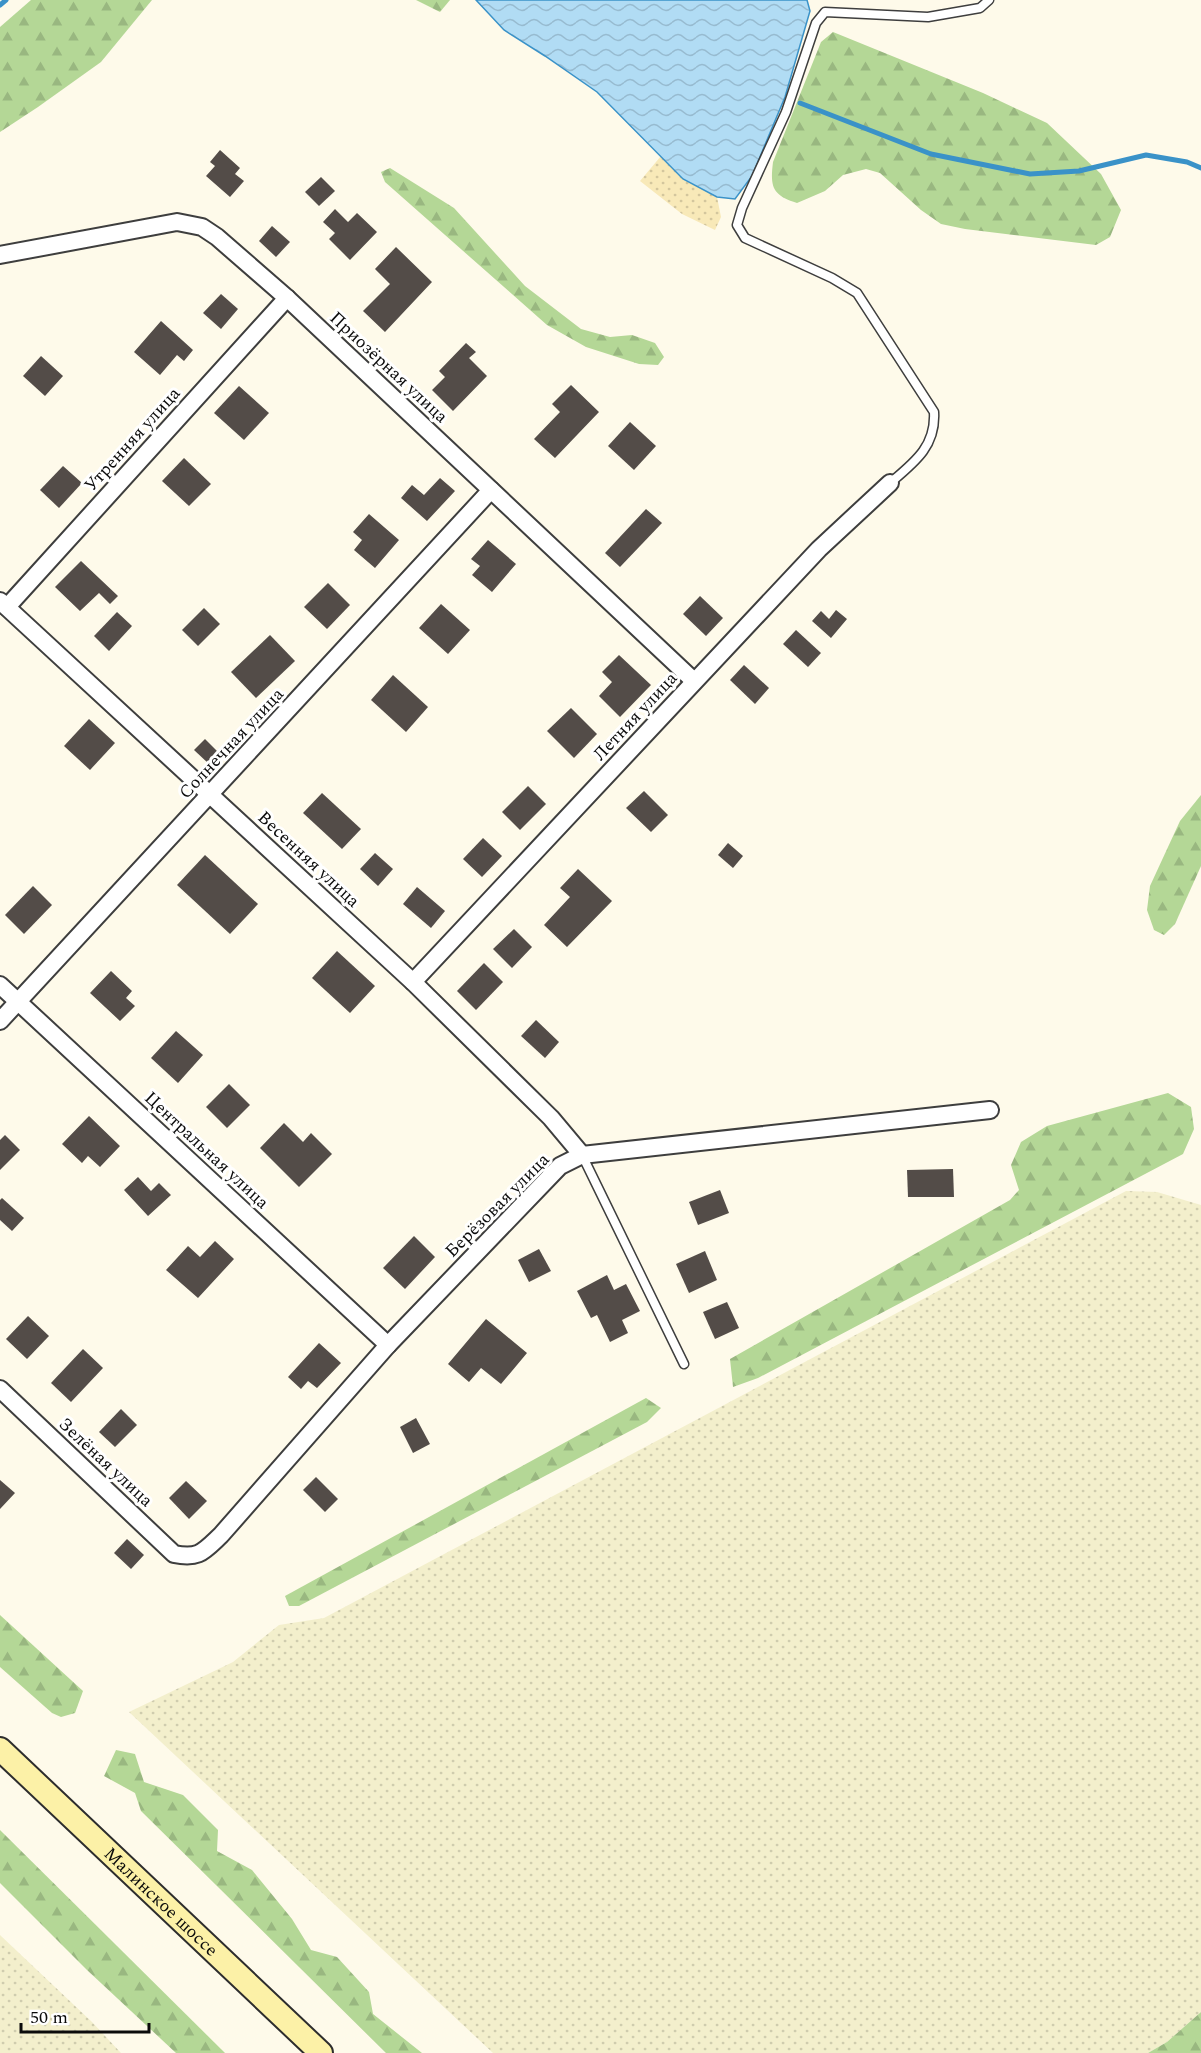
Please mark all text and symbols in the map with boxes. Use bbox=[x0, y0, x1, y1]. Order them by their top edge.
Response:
street label: Приозёрная улица bbox=[323, 305, 454, 430]
street label: Утренняя улица bbox=[78, 381, 187, 498]
street label: Летняя улица bbox=[587, 666, 684, 767]
street label: Солнечная улица bbox=[172, 681, 290, 805]
street label: Весенняя улица bbox=[251, 805, 366, 914]
street label: Центральная улица bbox=[138, 1085, 275, 1216]
street label: Берёзовая улица bbox=[439, 1147, 556, 1264]
street label: Зелёная улица bbox=[52, 1411, 159, 1514]
street label: Малинское шоссе bbox=[98, 1841, 224, 1963]
scale bar bbox=[21, 1996, 148, 2034]
text: 50 m bbox=[30, 2004, 68, 2031]

